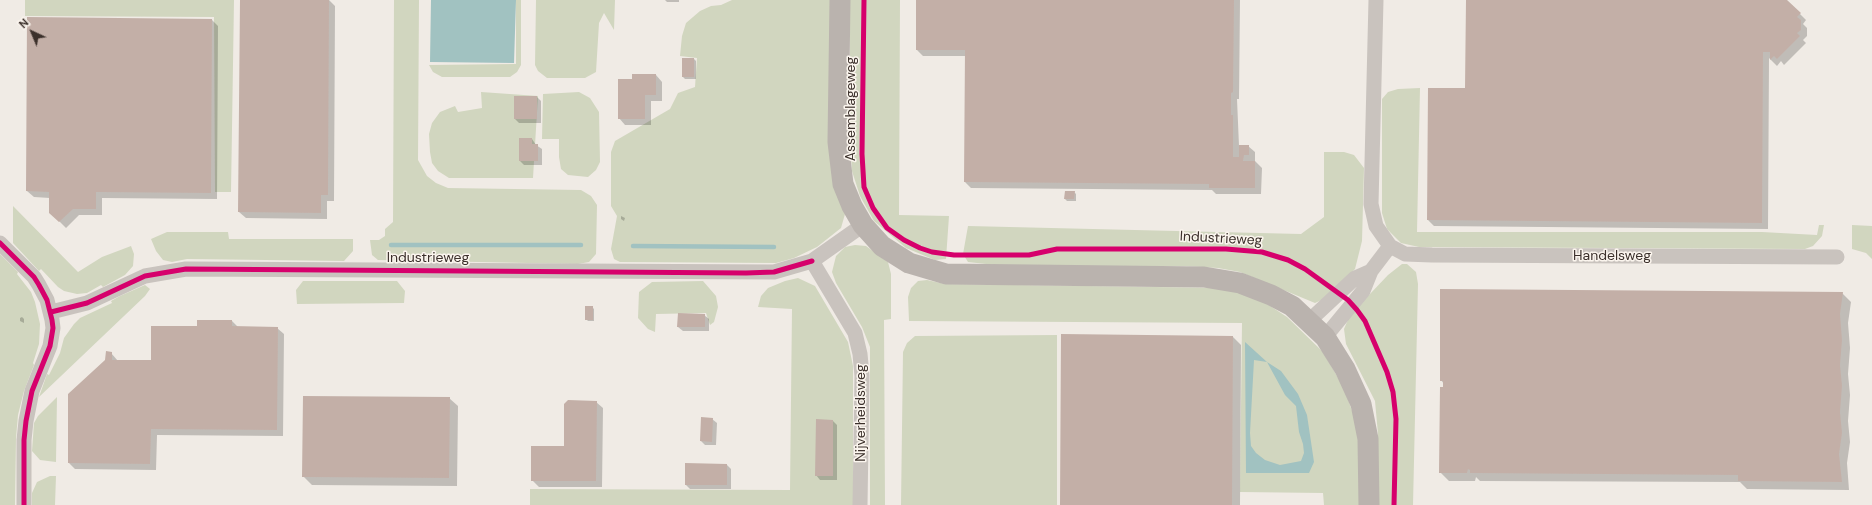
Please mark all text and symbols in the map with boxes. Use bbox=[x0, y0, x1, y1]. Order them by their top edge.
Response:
north arrow bbox=[12, 12, 52, 52]
text: N bbox=[16, 16, 31, 31]
street label: Assemblageweg bbox=[843, 57, 859, 161]
street label: Industrieweg bbox=[1179, 228, 1263, 250]
street label: Handelsweg bbox=[1573, 248, 1651, 264]
street label: Industrieweg bbox=[387, 250, 469, 266]
street label: Nijverheidsweg bbox=[853, 364, 869, 462]

